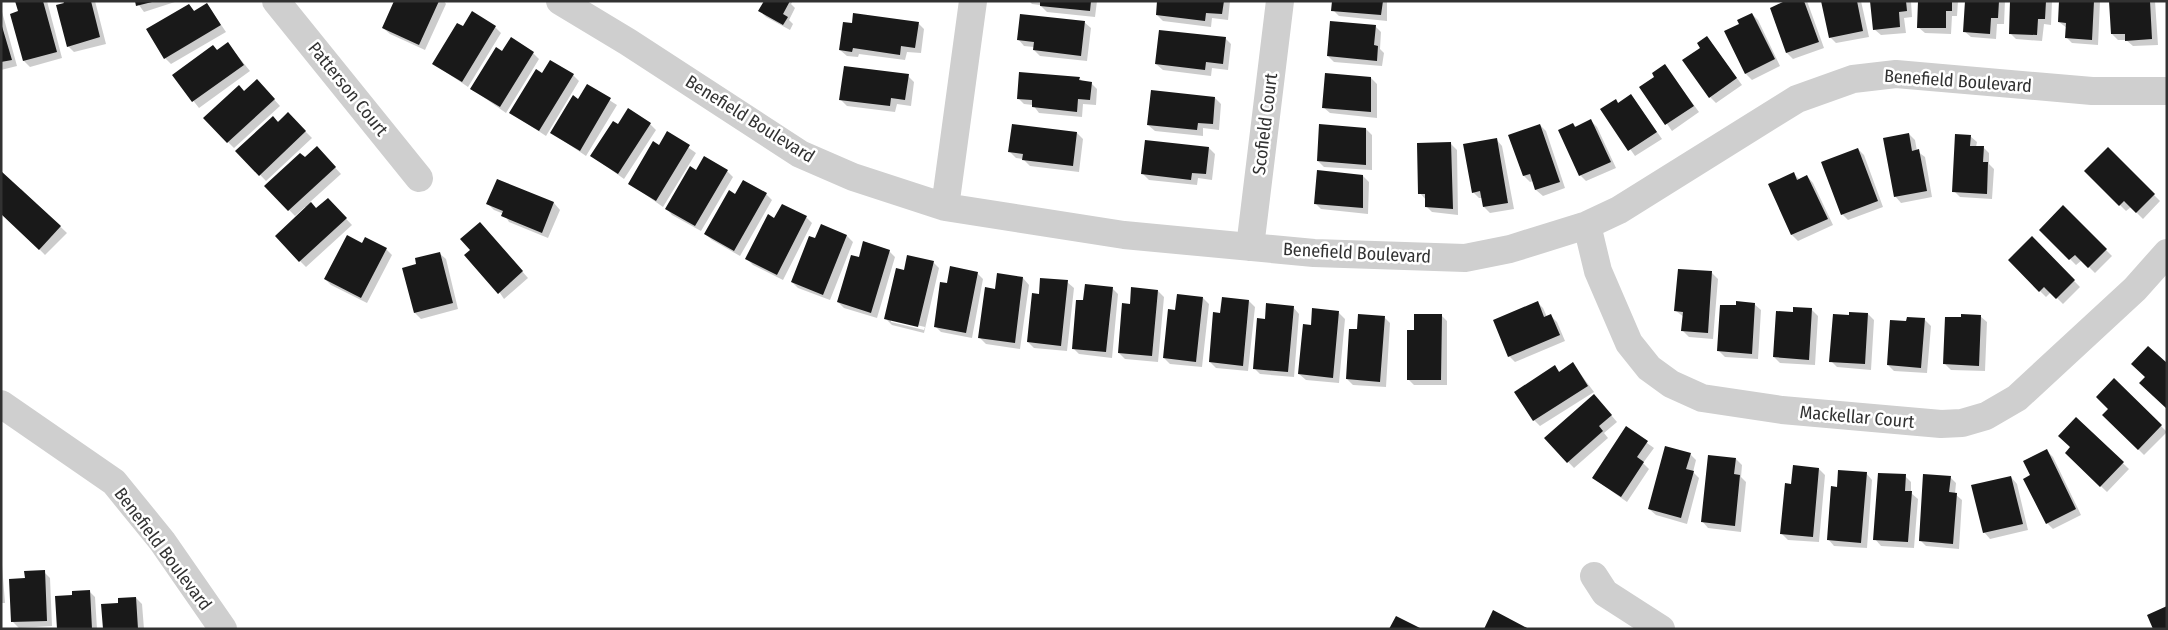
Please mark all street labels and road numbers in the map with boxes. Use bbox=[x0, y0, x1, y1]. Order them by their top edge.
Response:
street label: Patterson Court bbox=[303, 38, 393, 140]
street label: Benefield Boulevard bbox=[1883, 65, 2033, 97]
street label: Benefield Boulevard bbox=[681, 70, 819, 168]
street label: Scofield Court bbox=[1248, 72, 1282, 176]
street label: Benefield Boulevard bbox=[1282, 238, 1432, 268]
street label: Mackellar Court bbox=[1799, 401, 1915, 433]
street label: Benefield Boulevard bbox=[110, 483, 216, 615]

